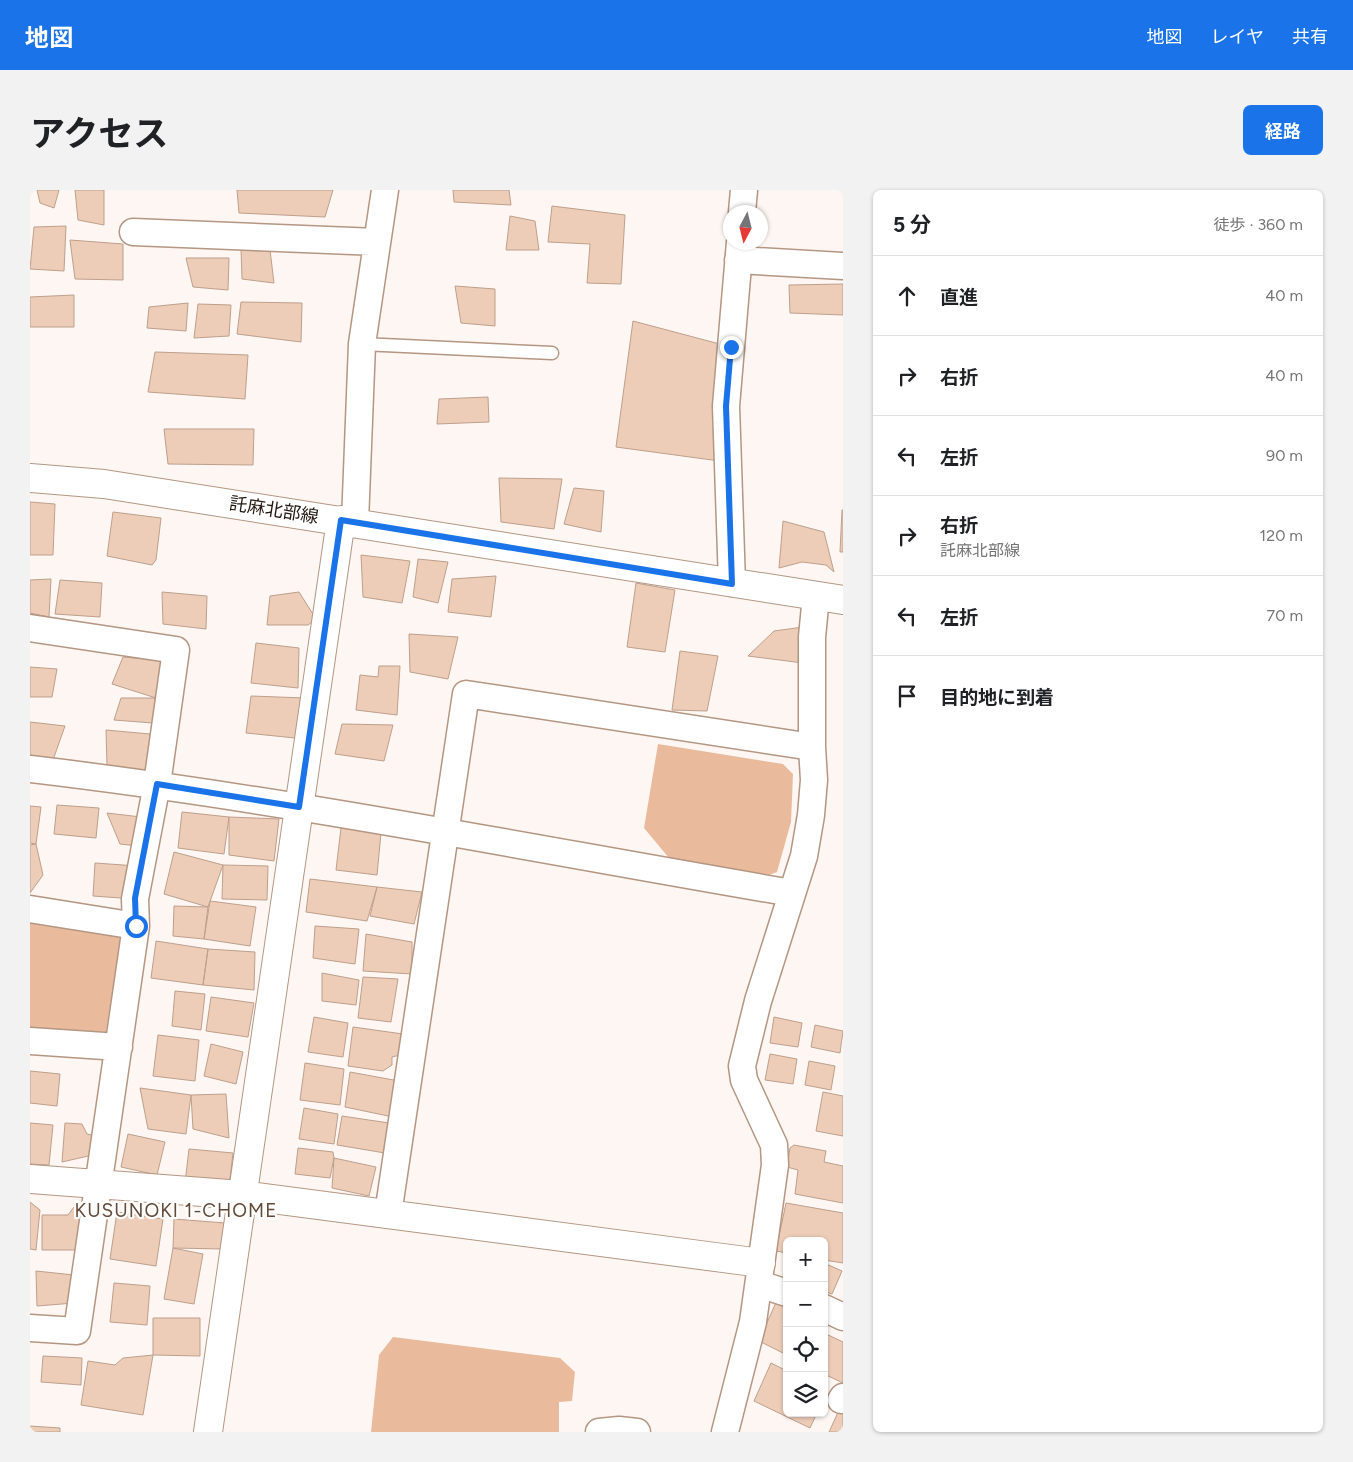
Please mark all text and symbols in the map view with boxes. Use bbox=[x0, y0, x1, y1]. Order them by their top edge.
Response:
text: 地図 bbox=[25, 23, 73, 52]
text: 地図 bbox=[1147, 26, 1183, 48]
text: レイヤ bbox=[1211, 26, 1264, 48]
text: 共有 bbox=[1292, 26, 1328, 48]
button: 経路 bbox=[1243, 105, 1323, 155]
text: アクセス bbox=[30, 113, 168, 155]
north arrow bbox=[723, 205, 768, 250]
text: 5 分 bbox=[893, 212, 931, 237]
text: 徒歩 · 360 m bbox=[1213, 215, 1303, 234]
icon: ahead bbox=[893, 282, 921, 310]
text: 直進 bbox=[940, 286, 978, 309]
text: 40 m bbox=[1265, 286, 1303, 305]
route end bbox=[720, 336, 743, 359]
icon: right bbox=[893, 362, 921, 390]
text: 右折 bbox=[940, 366, 978, 389]
text: 40 m bbox=[1265, 366, 1303, 385]
icon: left bbox=[893, 442, 921, 470]
text: 左折 bbox=[940, 446, 978, 469]
text: 90 m bbox=[1266, 446, 1303, 465]
street label: 託麻北部線 bbox=[228, 492, 320, 528]
text: 右折 bbox=[940, 514, 978, 537]
icon: right bbox=[893, 522, 921, 550]
text: 120 m bbox=[1260, 526, 1303, 545]
text: 託麻北部線 bbox=[940, 541, 1020, 560]
icon: left bbox=[893, 602, 921, 630]
text: 左折 bbox=[940, 606, 978, 629]
text: 70 m bbox=[1267, 606, 1303, 625]
icon: arrive bbox=[893, 682, 921, 710]
text: 目的地に到着 bbox=[940, 686, 1054, 709]
route start bbox=[125, 915, 148, 938]
district label: KUSUNOKI 1-CHOME bbox=[75, 1199, 277, 1222]
map controls bbox=[783, 1237, 828, 1417]
button: + bbox=[783, 1237, 828, 1282]
button: − bbox=[783, 1282, 828, 1327]
button: locate bbox=[783, 1327, 828, 1372]
button: layers bbox=[783, 1372, 828, 1417]

